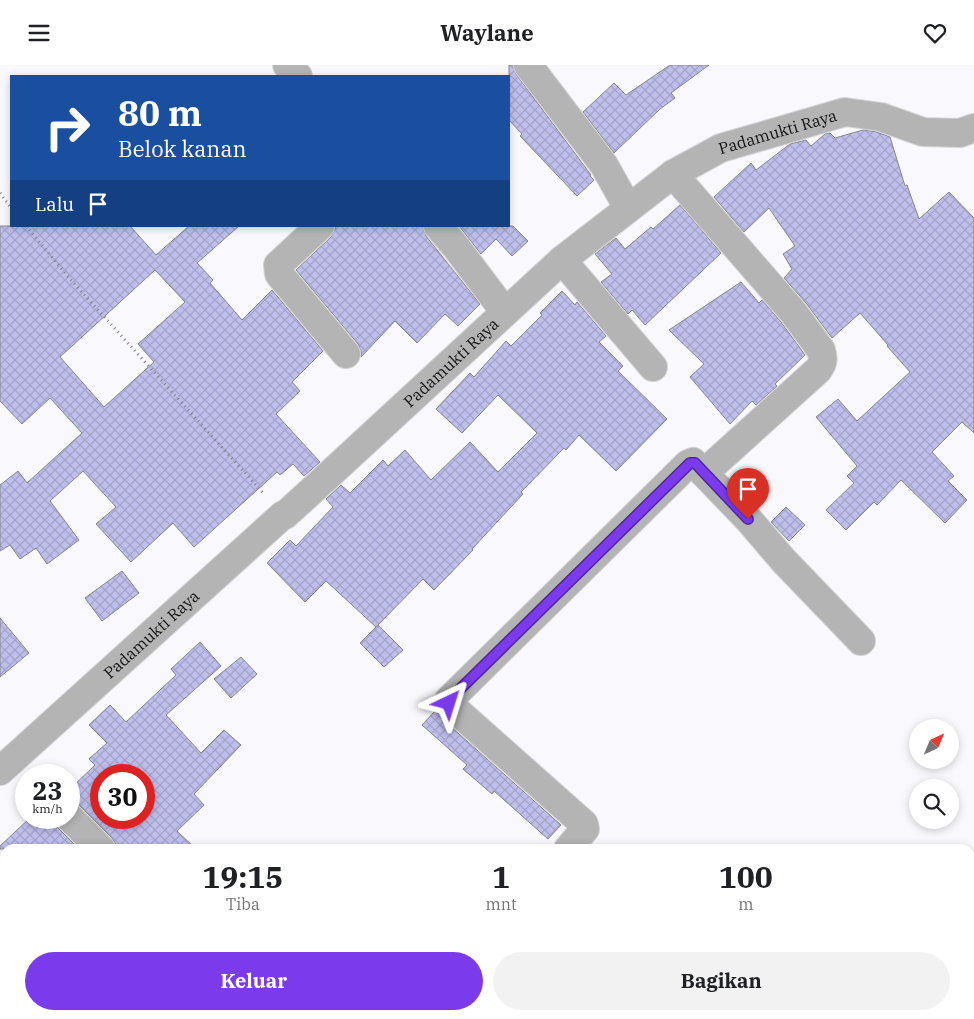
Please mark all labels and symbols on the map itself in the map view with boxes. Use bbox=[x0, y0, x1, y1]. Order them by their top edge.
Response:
street label: Padamukti Raya bbox=[716, 105, 839, 158]
street label: Padamukti Raya bbox=[399, 313, 503, 411]
pin bbox=[727, 468, 769, 519]
street label: Padamukti Raya bbox=[99, 586, 203, 683]
position arrow bbox=[422, 676, 474, 728]
north arrow bbox=[909, 719, 959, 769]
speed limit sign: 30 bbox=[90, 764, 155, 829]

